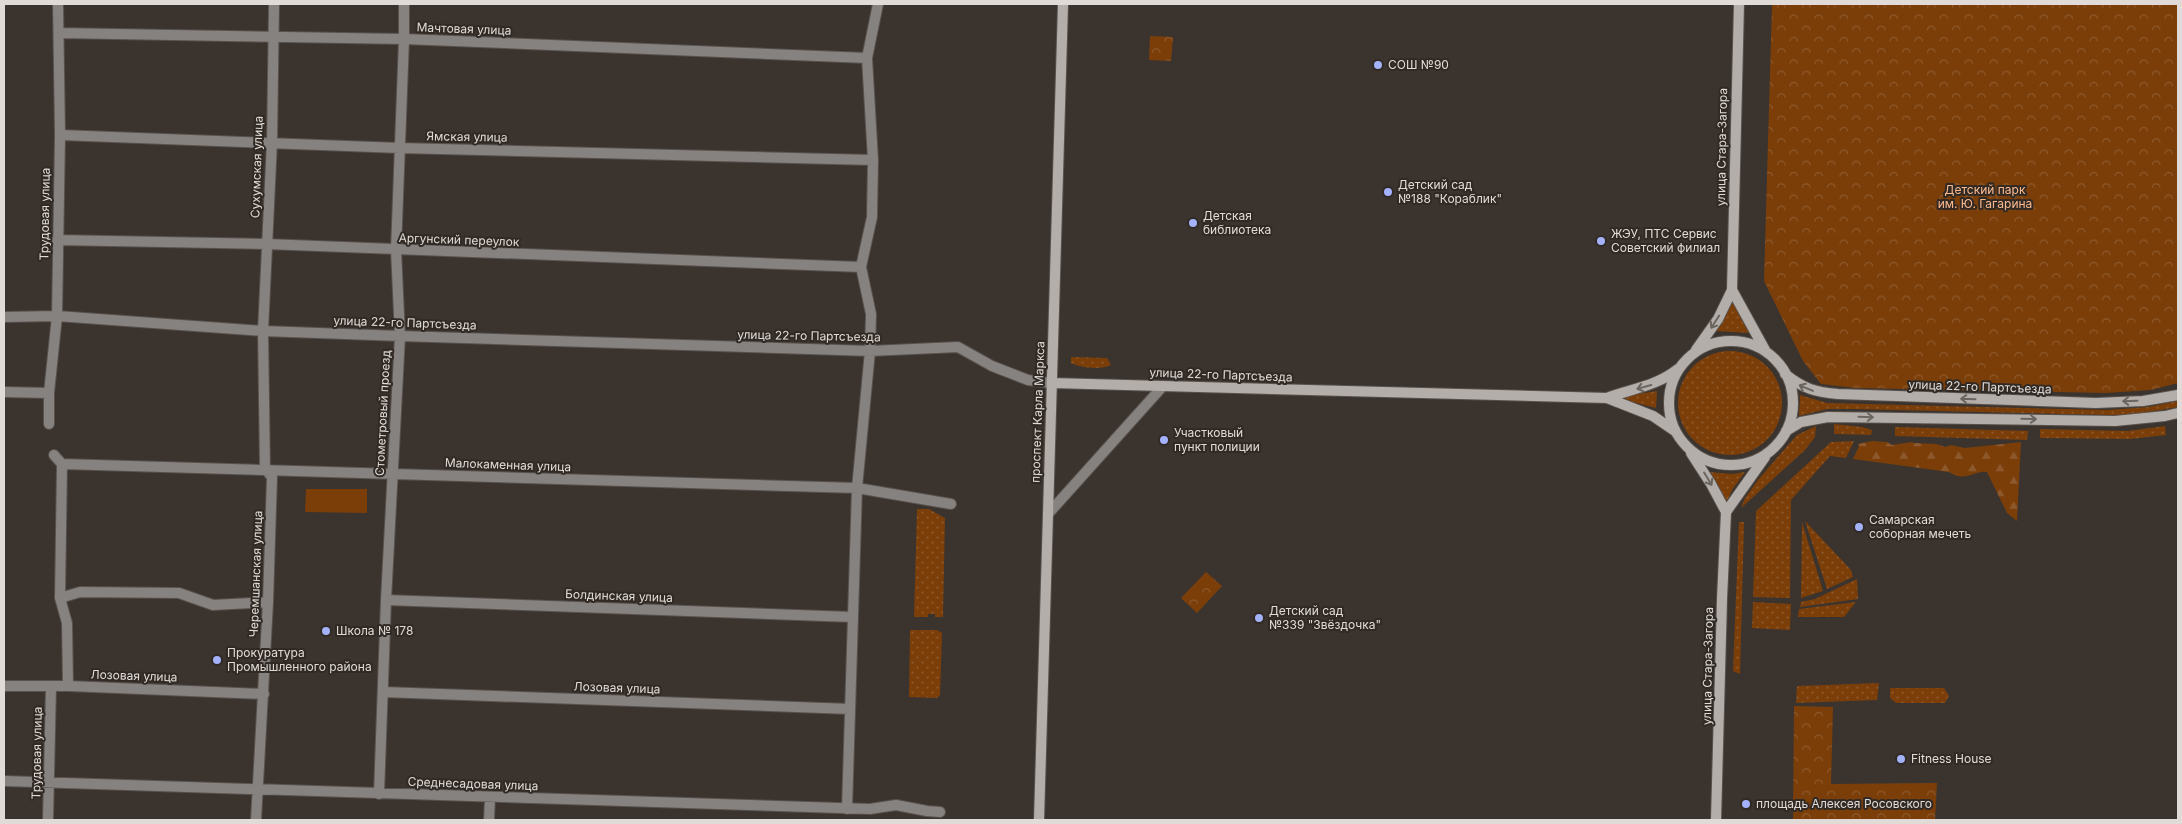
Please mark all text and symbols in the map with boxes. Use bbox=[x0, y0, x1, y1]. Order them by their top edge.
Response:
street label: Мачтовая улица bbox=[416, 19, 512, 38]
place label: СОШ №90 bbox=[1388, 57, 1449, 72]
marker: СОШ №90 bbox=[1372, 59, 1384, 71]
street label: улица Стара-Загора bbox=[1713, 88, 1730, 206]
street label: Сухумская улица bbox=[247, 116, 266, 218]
street label: Ямская улица bbox=[426, 128, 508, 145]
street label: Трудовая улица bbox=[36, 167, 53, 260]
place label: Детский сад №188 "Кораблик" bbox=[1398, 177, 1502, 206]
park label: Детский парк им. Ю. Гагарина bbox=[1938, 182, 2032, 211]
marker: Детский сад №188 "Кораблик" bbox=[1382, 186, 1394, 198]
place label: Детская библиотека bbox=[1203, 208, 1271, 237]
marker: Детская библиотека bbox=[1187, 217, 1199, 229]
place label: ЖЭУ, ПТС Сервис Советский филиал bbox=[1611, 226, 1720, 255]
street label: Аргунский переулок bbox=[398, 230, 520, 249]
marker: ЖЭУ, ПТС Сервис Советский филиал bbox=[1595, 235, 1607, 247]
street label: улица 22-го Партсъезда bbox=[333, 313, 477, 332]
one-way arrow bbox=[1710, 314, 1720, 328]
street label: улица 22-го Партсъезда bbox=[737, 327, 881, 344]
street label: проспект Карла Маркса bbox=[1028, 341, 1047, 483]
street label: Стометровый проезд bbox=[372, 349, 393, 476]
street label: улица 22-го Партсъезда bbox=[1149, 365, 1293, 384]
street label: улица 22-го Партсъезда bbox=[1908, 377, 2052, 396]
one-way arrow bbox=[1637, 383, 1653, 392]
one-way arrow bbox=[1799, 383, 1814, 392]
one-way arrow bbox=[1960, 394, 1976, 404]
one-way arrow bbox=[2122, 397, 2138, 406]
one-way arrow bbox=[1858, 412, 1874, 422]
one-way arrow bbox=[2021, 415, 2037, 424]
place label: Участковый пункт полиции bbox=[1174, 425, 1260, 454]
marker: Участковый пункт полиции bbox=[1158, 434, 1170, 446]
street label: Малокаменная улица bbox=[445, 455, 571, 474]
one-way arrow bbox=[1704, 472, 1714, 486]
street label: Черемшанская улица bbox=[246, 510, 265, 638]
place label: Самарская соборная мечеть bbox=[1869, 512, 1972, 541]
marker: Самарская соборная мечеть bbox=[1853, 521, 1865, 533]
street label: Болдинская улица bbox=[565, 586, 673, 605]
place label: Детский сад №339 "Звёздочка" bbox=[1269, 603, 1381, 632]
street label: улица Стара-Загора bbox=[1699, 607, 1716, 725]
marker: Детский сад №339 "Звёздочка" bbox=[1253, 612, 1265, 624]
place label: Школа № 178 bbox=[336, 623, 413, 638]
marker: Школа № 178 bbox=[320, 625, 332, 637]
place label: Прокуратура Промышленного района bbox=[227, 645, 372, 674]
marker: Прокуратура Промышленного района bbox=[211, 654, 223, 666]
street label: Лозовая улица bbox=[90, 666, 178, 685]
street label: Лозовая улица bbox=[573, 678, 661, 697]
street label: Трудовая улица bbox=[28, 706, 45, 799]
place label: Fitness House bbox=[1911, 751, 1992, 766]
marker: Fitness House bbox=[1895, 753, 1907, 765]
street label: Среднесадовая улица bbox=[407, 774, 539, 793]
place label: площадь Алексея Росовского bbox=[1756, 796, 1932, 811]
marker: площадь Алексея Росовского bbox=[1740, 798, 1752, 810]

